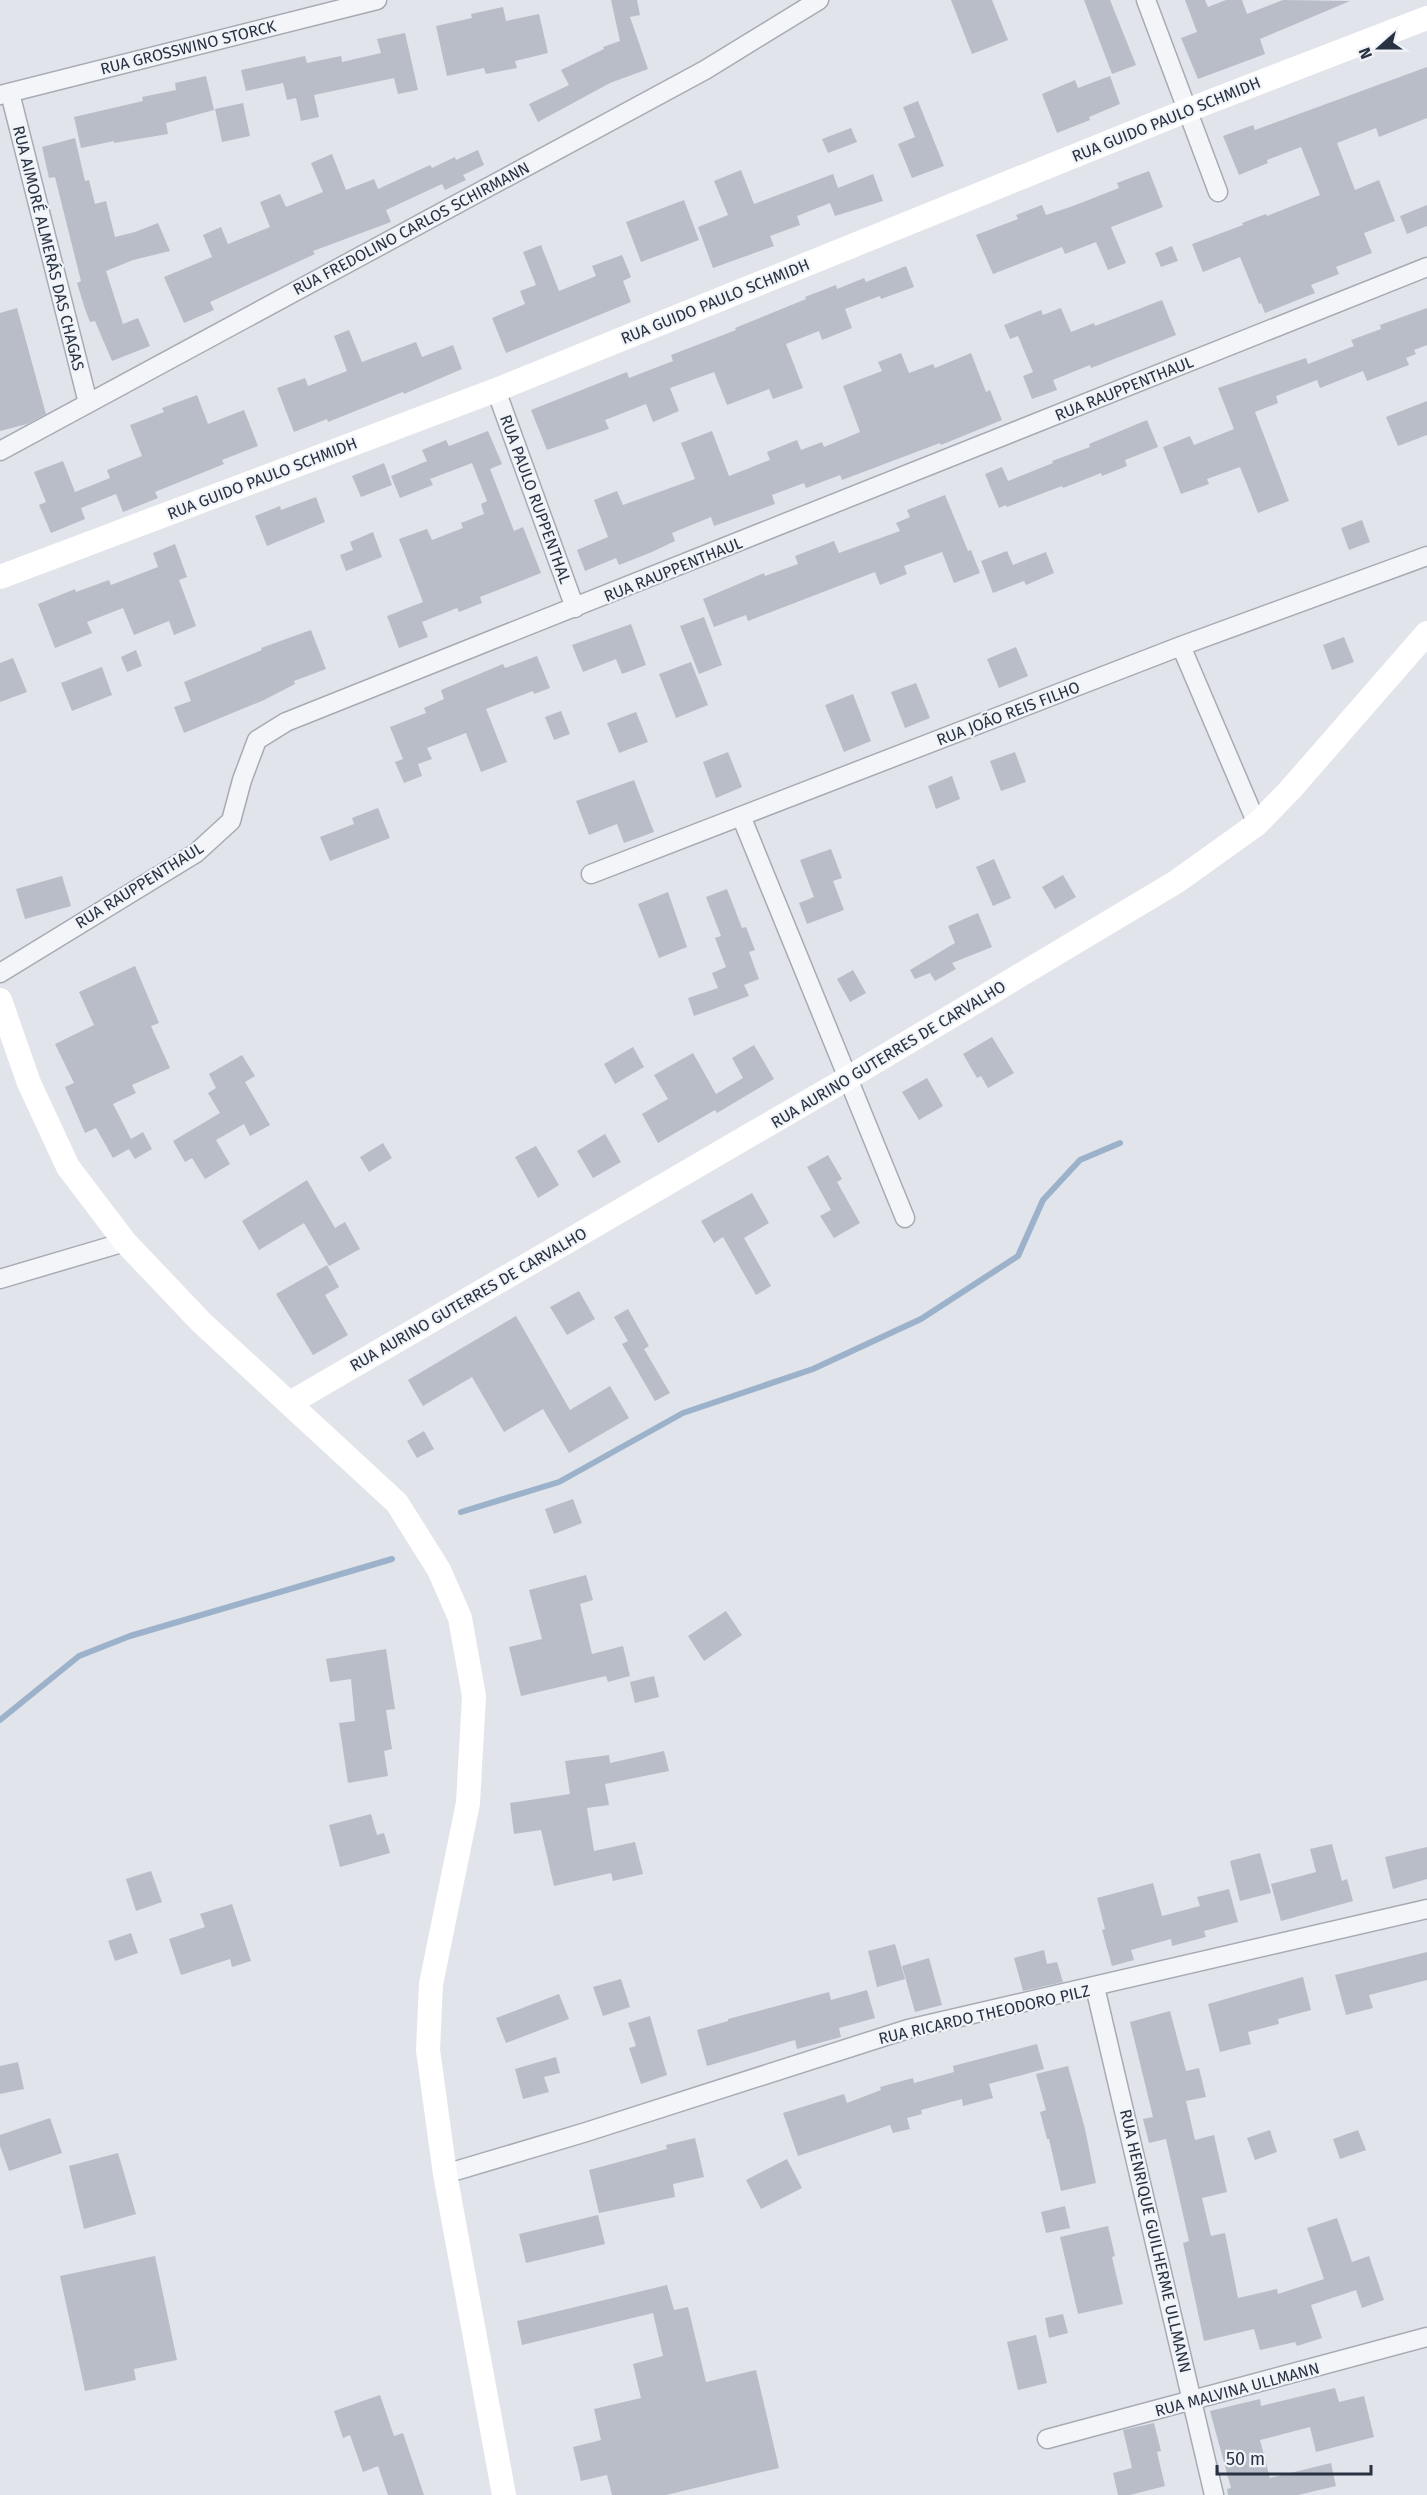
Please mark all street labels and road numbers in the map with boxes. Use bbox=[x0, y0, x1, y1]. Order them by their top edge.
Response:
street label: RUA GROSSWINO STORCK bbox=[98, 16, 279, 79]
street label: RUA GUIDO PAULO SCHMIDH bbox=[1069, 73, 1263, 166]
street label: RUA AIMORÉ ALMERÁS DAS CHAGAS bbox=[9, 123, 89, 373]
street label: RUA FREDOLINO CARLOS SCHIRMANN bbox=[290, 158, 533, 299]
street label: RUA GUIDO PAULO SCHMIDH bbox=[618, 255, 812, 348]
street label: RUA RAUPPENTHAUL bbox=[1052, 352, 1196, 425]
street label: RUA PAULO RUPPENTHAL bbox=[496, 412, 575, 586]
street label: RUA GUIDO PAULO SCHMIDH bbox=[165, 433, 360, 524]
street label: RUA RAUPPENTHAUL bbox=[601, 533, 745, 606]
street label: RUA JOÃO REIS FILHO bbox=[934, 677, 1083, 750]
street label: RUA RAUPPENTHAUL bbox=[72, 838, 207, 933]
street label: RUA AURINO GUTERRES DE CARVALHO bbox=[767, 977, 1009, 1132]
street label: RUA AURINO GUTERRES DE CARVALHO bbox=[346, 1224, 590, 1375]
street label: RUA RICARDO THEODORO PILZ bbox=[877, 1981, 1092, 2048]
street label: RUA HENRIQUE GUILHERME ULLMANN bbox=[1116, 2107, 1195, 2375]
street label: RUA MALVINA ULLMANN bbox=[1153, 2358, 1321, 2421]

